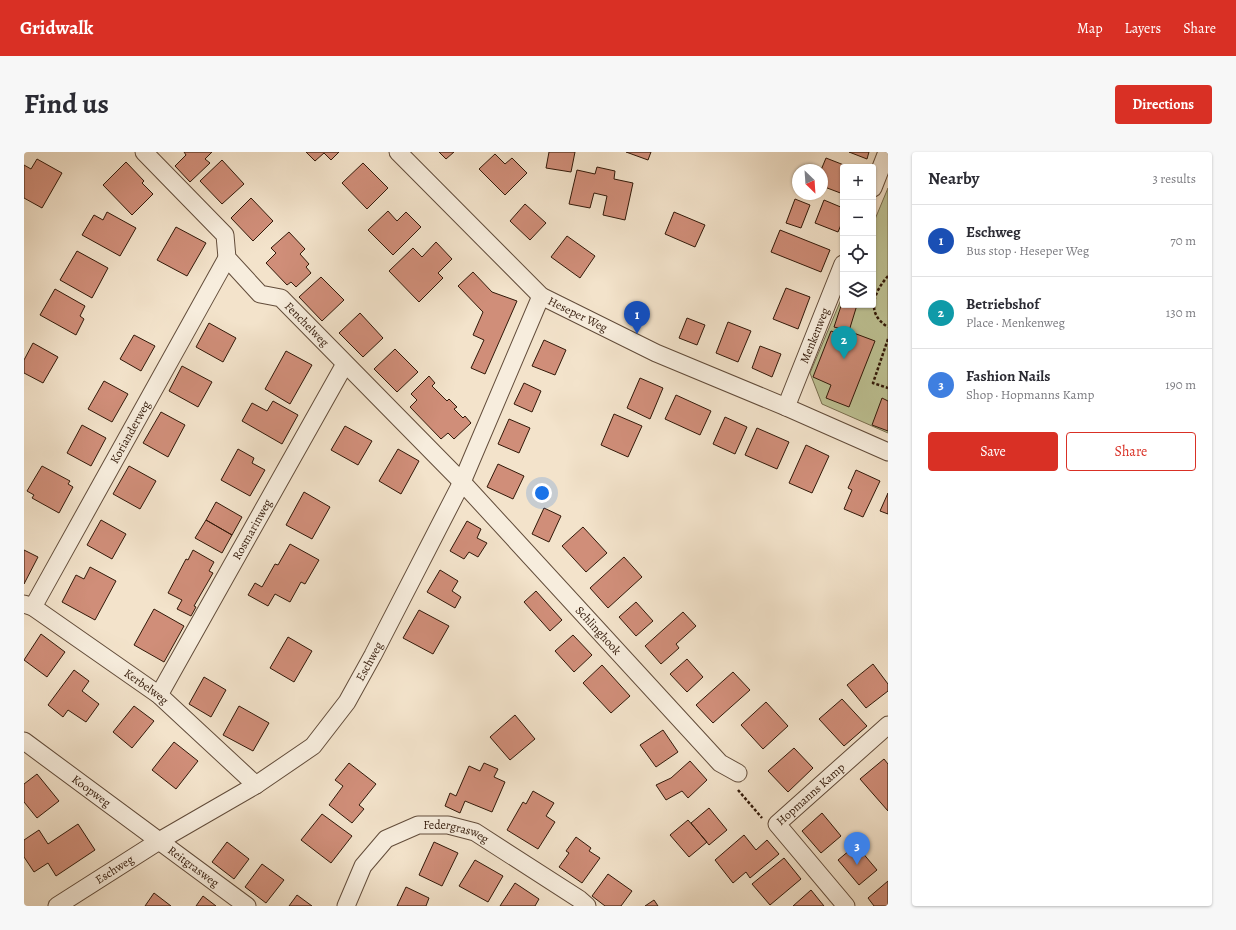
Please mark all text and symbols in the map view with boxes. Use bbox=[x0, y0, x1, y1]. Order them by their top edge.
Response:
text: Gridwalk bbox=[20, 15, 93, 41]
text: Map bbox=[1077, 19, 1103, 38]
text: Layers bbox=[1125, 19, 1161, 38]
text: Share bbox=[1183, 19, 1216, 38]
text: Find us bbox=[24, 85, 109, 123]
button: Directions bbox=[1115, 85, 1212, 124]
north arrow bbox=[792, 164, 828, 200]
map controls bbox=[840, 164, 876, 308]
button: + bbox=[840, 164, 876, 200]
text: Nearby bbox=[928, 167, 979, 190]
text: 3 results bbox=[1152, 170, 1196, 187]
button: − bbox=[840, 200, 876, 236]
text: Eschweg bbox=[966, 222, 1021, 242]
text: 1 bbox=[939, 232, 943, 249]
text: 70 m bbox=[1170, 232, 1196, 249]
button: locate bbox=[840, 236, 876, 272]
text: Bus stop · Heseper Weg bbox=[966, 242, 1089, 259]
button: layers bbox=[840, 272, 876, 308]
street label: Heseper Weg bbox=[545, 293, 610, 336]
text: Betriebshof bbox=[966, 294, 1039, 314]
street label: Fenchelweg bbox=[281, 298, 332, 350]
pin: 1 bbox=[624, 301, 650, 334]
text: 2 bbox=[938, 304, 944, 321]
text: 130 m bbox=[1166, 304, 1196, 321]
street label: Menkenweg bbox=[796, 305, 833, 366]
text: Place · Menkenweg bbox=[966, 314, 1065, 331]
pin: 2 bbox=[831, 326, 857, 359]
text: Fashion Nails bbox=[966, 366, 1050, 386]
text: 3 bbox=[938, 376, 944, 393]
text: 190 m bbox=[1165, 376, 1196, 393]
text: Shop · Hopmanns Kamp bbox=[966, 386, 1094, 403]
street label: Korianderweg bbox=[106, 398, 154, 466]
button: Save bbox=[928, 432, 1058, 471]
button: Share bbox=[1066, 432, 1196, 471]
your location bbox=[532, 483, 552, 503]
street label: Rosmarinweg bbox=[229, 496, 276, 563]
street label: Schlinghook bbox=[572, 603, 625, 658]
street label: Eschweg bbox=[352, 639, 387, 684]
street label: Kerbelweg bbox=[121, 665, 172, 708]
street label: Hopmanns Kamp bbox=[773, 759, 848, 829]
street label: Koopweg bbox=[69, 771, 114, 811]
street label: Federgrasweg bbox=[423, 817, 492, 847]
pin: 3 bbox=[844, 832, 870, 865]
street label: Reitgrasweg bbox=[165, 842, 223, 891]
street label: Eschweg bbox=[92, 851, 137, 888]

